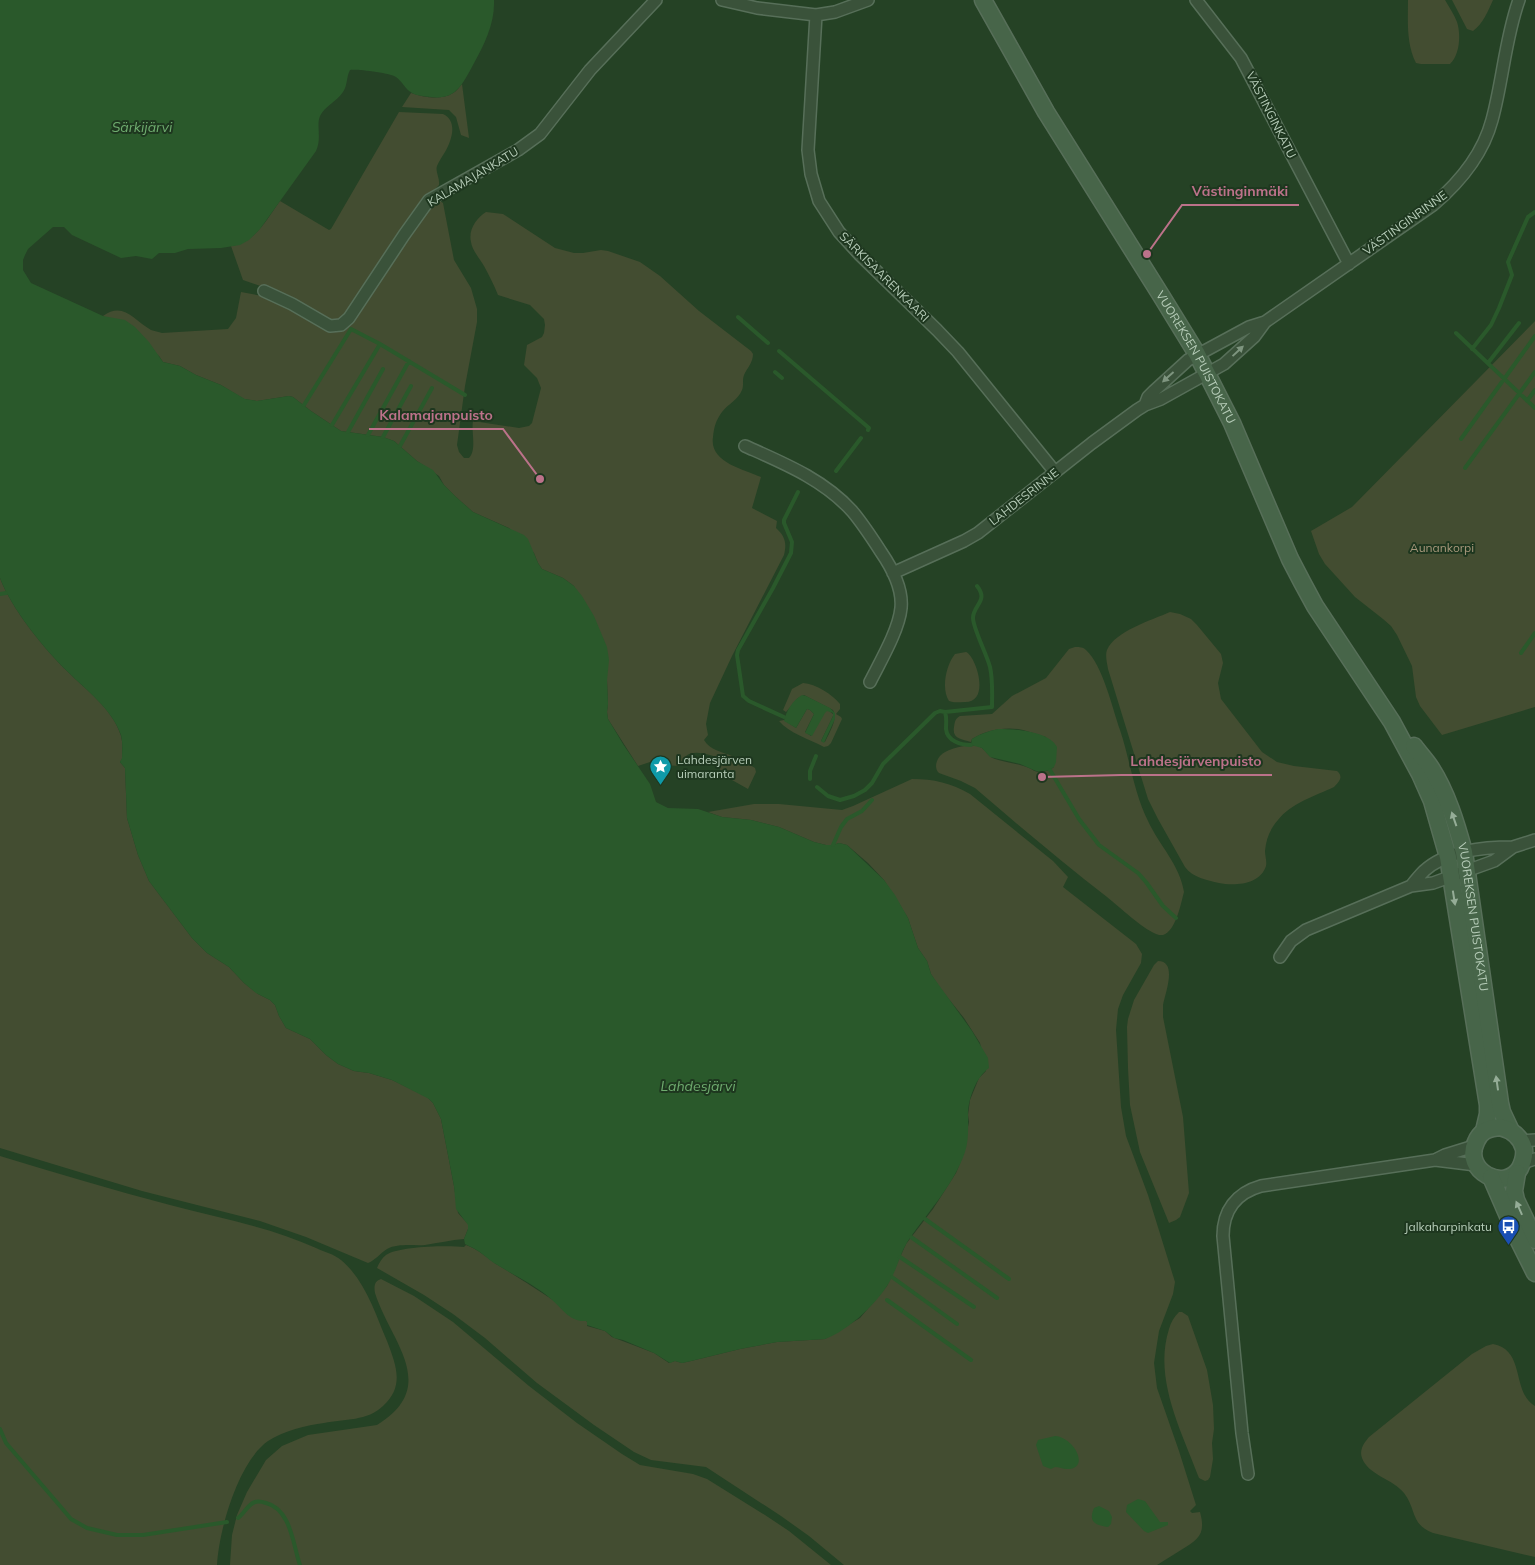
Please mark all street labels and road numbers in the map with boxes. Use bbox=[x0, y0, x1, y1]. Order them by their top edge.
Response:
street label: VÄSTINGINKATU bbox=[1243, 69, 1300, 161]
street label: KALAMAJANKATU bbox=[425, 143, 521, 210]
street label: VÄSTINGINRINNE bbox=[1360, 187, 1450, 258]
street label: SÄRKISAARENKAARI bbox=[836, 229, 932, 325]
street label: VUOREKSEN PUISTOKATU bbox=[1153, 288, 1239, 426]
street label: LAHDESRINNE bbox=[986, 465, 1061, 528]
street label: VUOREKSEN PUISTOKATU bbox=[1455, 841, 1492, 992]

